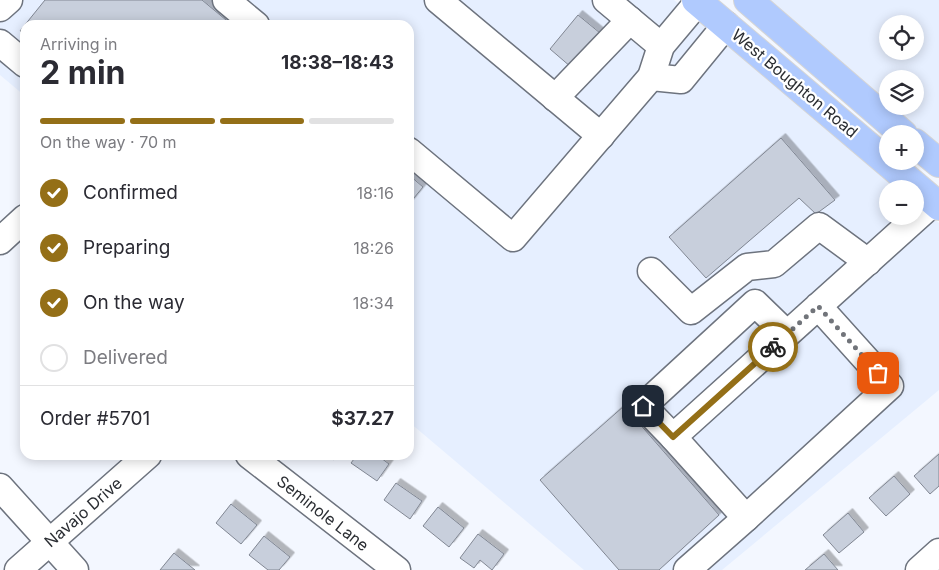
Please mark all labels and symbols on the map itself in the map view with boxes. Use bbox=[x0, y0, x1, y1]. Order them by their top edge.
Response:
street label: West Boughton Road bbox=[728, 24, 862, 142]
courier bbox=[748, 322, 798, 372]
pin bbox=[857, 352, 899, 394]
pin bbox=[622, 385, 664, 427]
street label: Seminole Lane bbox=[273, 471, 373, 555]
street label: Navajo Drive bbox=[40, 473, 126, 551]

